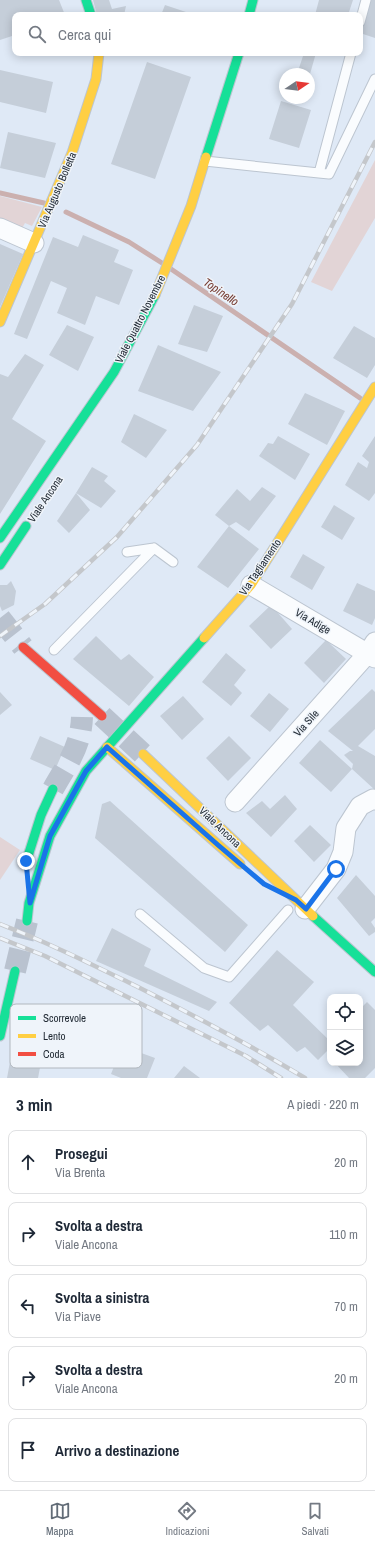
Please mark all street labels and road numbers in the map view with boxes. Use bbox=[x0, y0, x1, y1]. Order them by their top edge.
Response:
street label: Via Augusto Bolletta bbox=[35, 150, 79, 230]
street label: Viale Quattro Novembre bbox=[112, 273, 168, 365]
street label: Viale Ancona bbox=[24, 473, 66, 525]
street label: Via Tagliamento bbox=[236, 536, 284, 598]
street label: Via Adige bbox=[293, 605, 333, 637]
street label: Via Sile bbox=[290, 707, 322, 739]
street label: Viale Ancona bbox=[196, 804, 244, 850]

